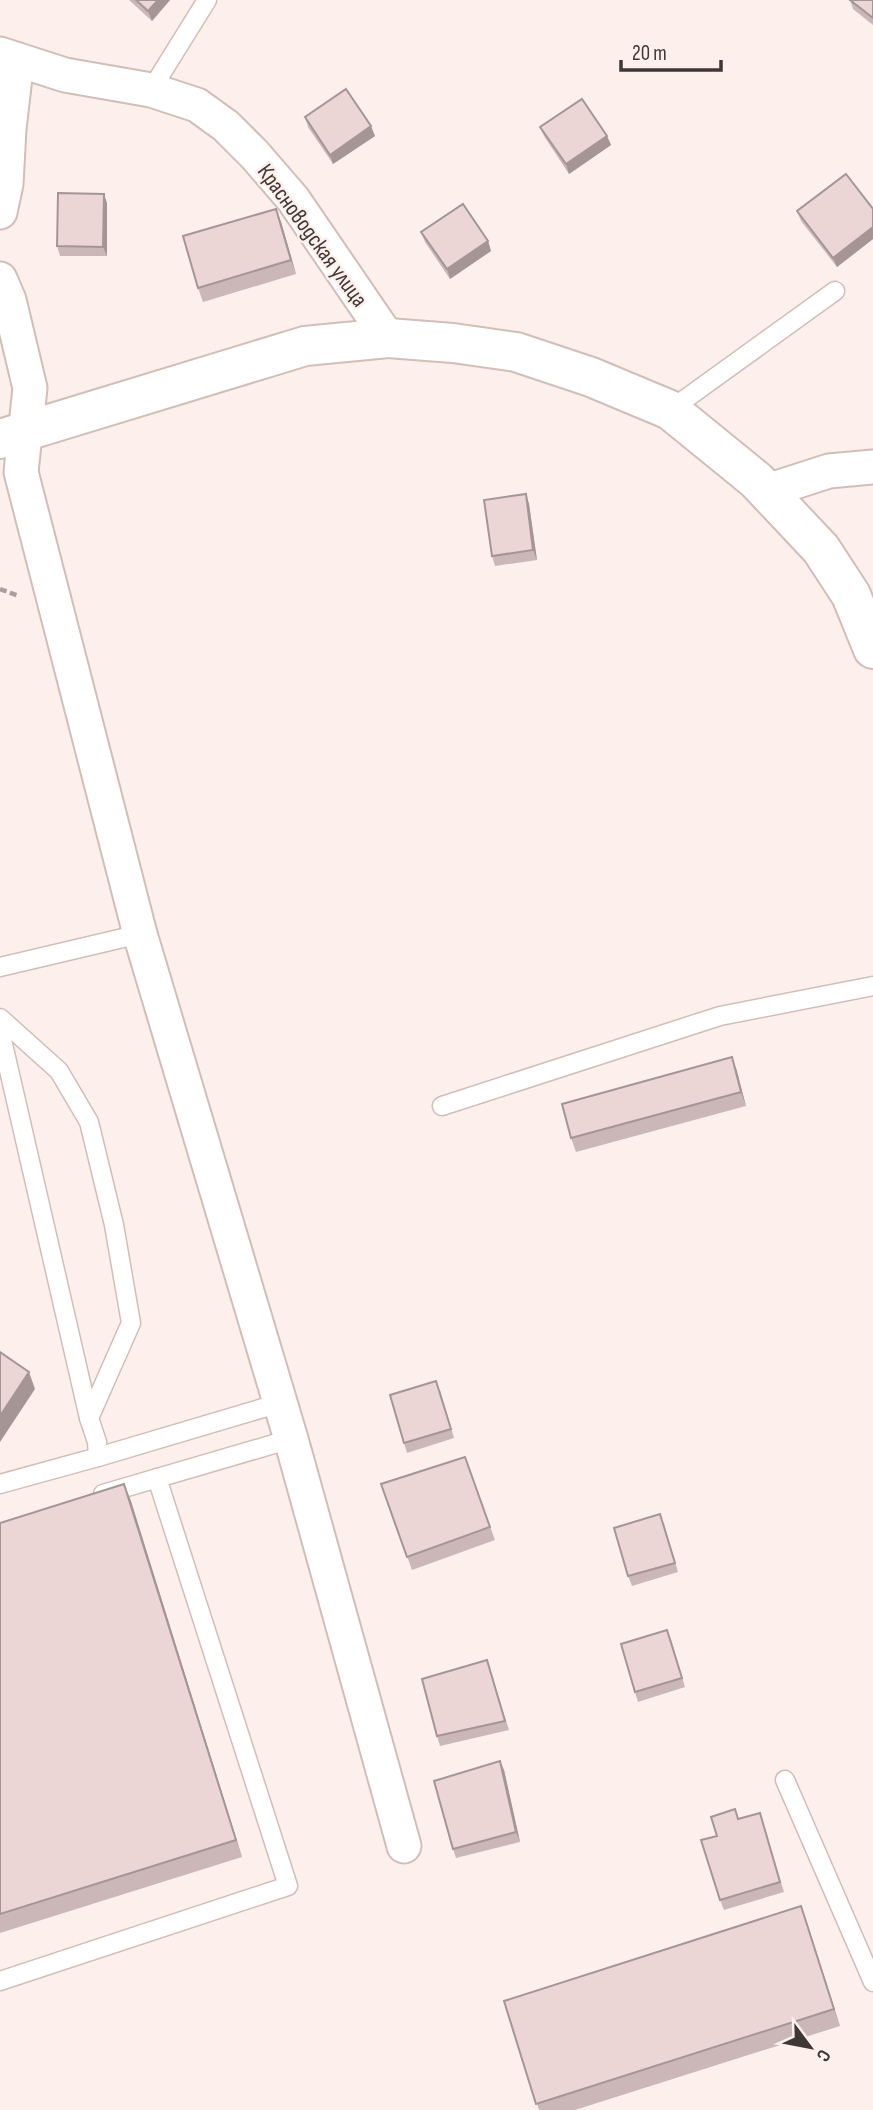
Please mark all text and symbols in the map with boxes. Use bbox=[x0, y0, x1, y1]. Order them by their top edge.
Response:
scale bar bbox=[621, 28, 721, 72]
text: 20 m bbox=[632, 41, 667, 66]
street label: Красноводская улица bbox=[251, 159, 373, 312]
north arrow bbox=[775, 2012, 845, 2082]
text: С bbox=[811, 2045, 835, 2066]

